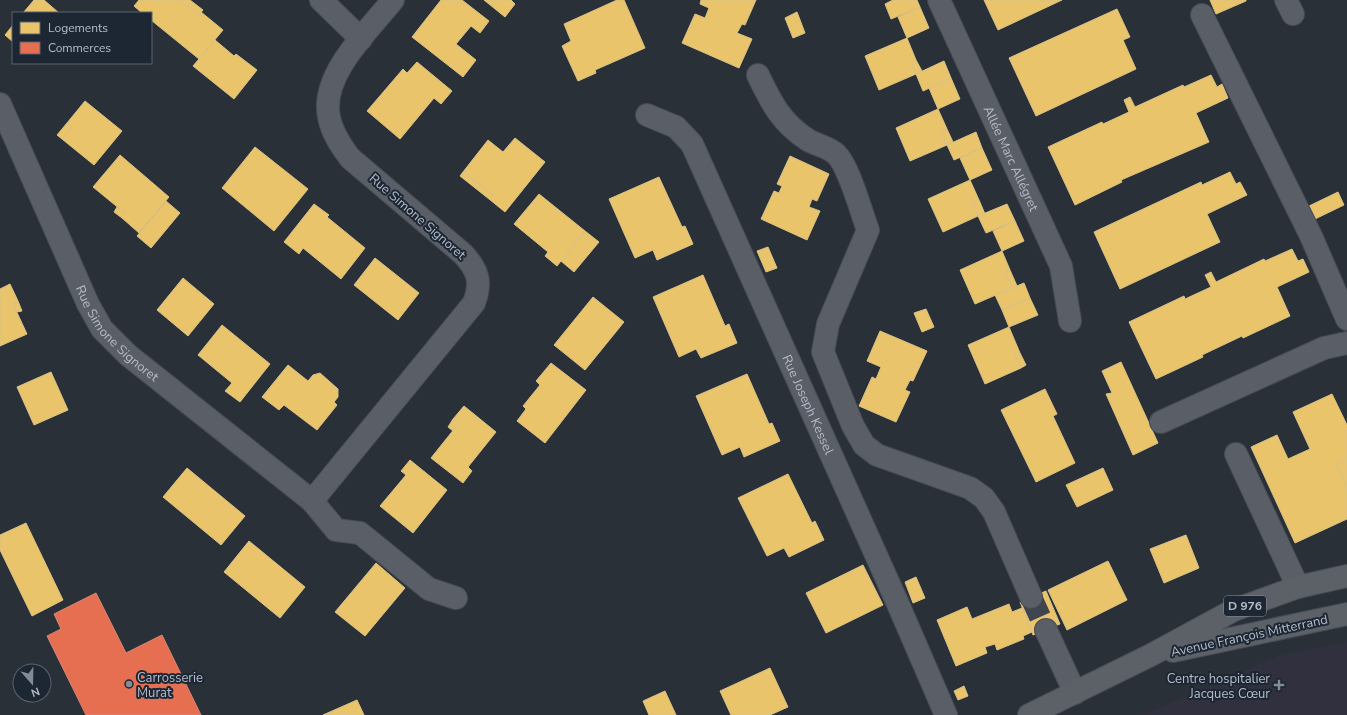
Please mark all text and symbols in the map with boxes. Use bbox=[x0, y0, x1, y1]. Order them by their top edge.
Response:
legend bbox=[12, 12, 152, 64]
text: Logements bbox=[48, 20, 108, 36]
text: Commerces bbox=[48, 40, 111, 56]
street label: Allée Marc Allégret bbox=[979, 103, 1043, 215]
street label: Rue Simone Signoret bbox=[365, 170, 470, 264]
street label: Rue Simone Signoret bbox=[71, 283, 163, 386]
street label: Rue Joseph Kessel bbox=[778, 352, 838, 458]
road number: D 976 bbox=[1224, 596, 1266, 616]
street label: Avenue François Mitterrand bbox=[1169, 611, 1329, 661]
north arrow bbox=[12, 663, 52, 703]
place label: Carrosserie Murat bbox=[137, 669, 203, 702]
place label: Centre hospitalier Jacques Cœur bbox=[1167, 670, 1270, 703]
marker: Carrosserie Murat bbox=[124, 679, 134, 689]
marker: Centre hospitalier Jacques Cœur bbox=[1273, 679, 1285, 691]
text: N bbox=[29, 683, 42, 700]

